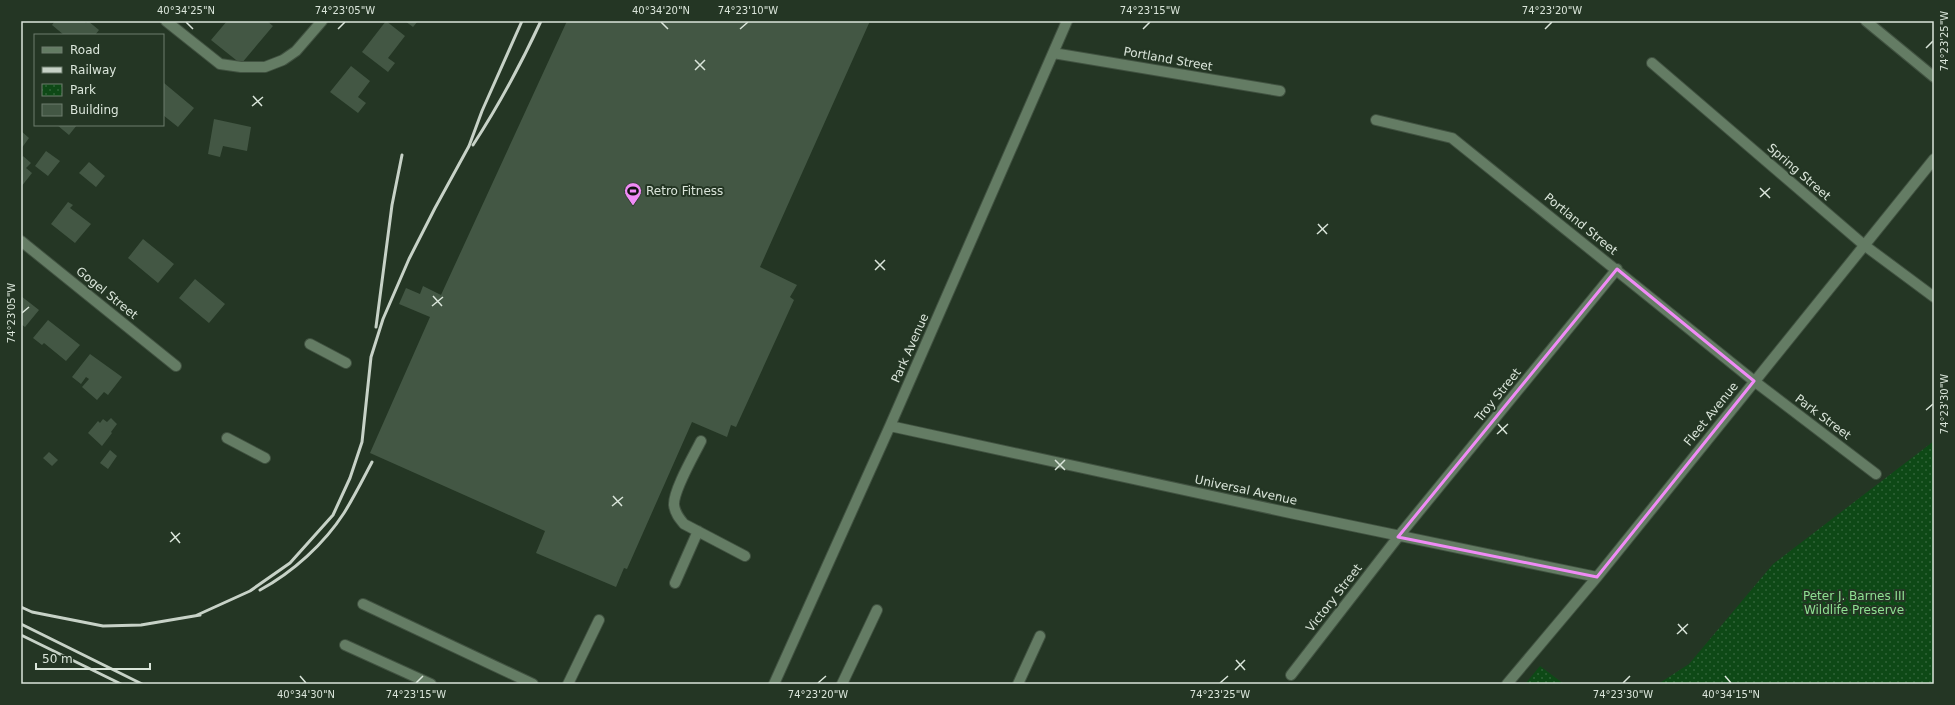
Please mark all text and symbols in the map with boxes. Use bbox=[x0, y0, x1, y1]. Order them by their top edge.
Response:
text: 40°34'25"N bbox=[157, 5, 215, 16]
text: 74°23'05"W bbox=[315, 5, 375, 16]
text: 40°34'20"N bbox=[632, 5, 690, 16]
text: 74°23'10"W bbox=[718, 5, 778, 16]
text: 74°23'15"W bbox=[1120, 5, 1180, 16]
text: 74°23'20"W bbox=[1522, 5, 1582, 16]
text: 74°23'25"W bbox=[1939, 11, 1950, 71]
legend bbox=[34, 34, 164, 126]
text: Road bbox=[70, 43, 100, 57]
street label: Portland Street bbox=[1122, 44, 1214, 74]
text: Railway bbox=[70, 63, 116, 77]
text: Park bbox=[70, 83, 96, 97]
text: Building bbox=[70, 103, 119, 117]
street label: Spring Street bbox=[1765, 141, 1834, 203]
sports icon: Retro Fitness bbox=[623, 181, 643, 206]
place label: Retro Fitness bbox=[646, 184, 723, 198]
street label: Portland Street bbox=[1542, 190, 1621, 258]
street label: Gogel Street bbox=[73, 264, 141, 322]
text: 74°23'05"W bbox=[6, 283, 17, 343]
street label: Park Avenue bbox=[888, 311, 932, 385]
street label: Troy Street bbox=[1471, 365, 1524, 425]
text: 74°23'30"W bbox=[1939, 374, 1950, 434]
street label: Fleet Avenue bbox=[1681, 379, 1741, 449]
street label: Park Street bbox=[1792, 391, 1854, 443]
street label: Universal Avenue bbox=[1193, 472, 1299, 508]
street label: Victory Street bbox=[1303, 561, 1365, 635]
park label: Peter J. Barnes III Wildlife Preserve bbox=[1803, 589, 1905, 617]
scale bar bbox=[36, 645, 150, 671]
text: 50 m bbox=[42, 652, 73, 666]
text: 40°34'30"N bbox=[277, 689, 335, 700]
text: 74°23'15"W bbox=[386, 689, 446, 700]
text: 74°23'20"W bbox=[788, 689, 848, 700]
text: 74°23'25"W bbox=[1190, 689, 1250, 700]
text: 74°23'30"W bbox=[1593, 689, 1653, 700]
text: 40°34'15"N bbox=[1702, 689, 1760, 700]

